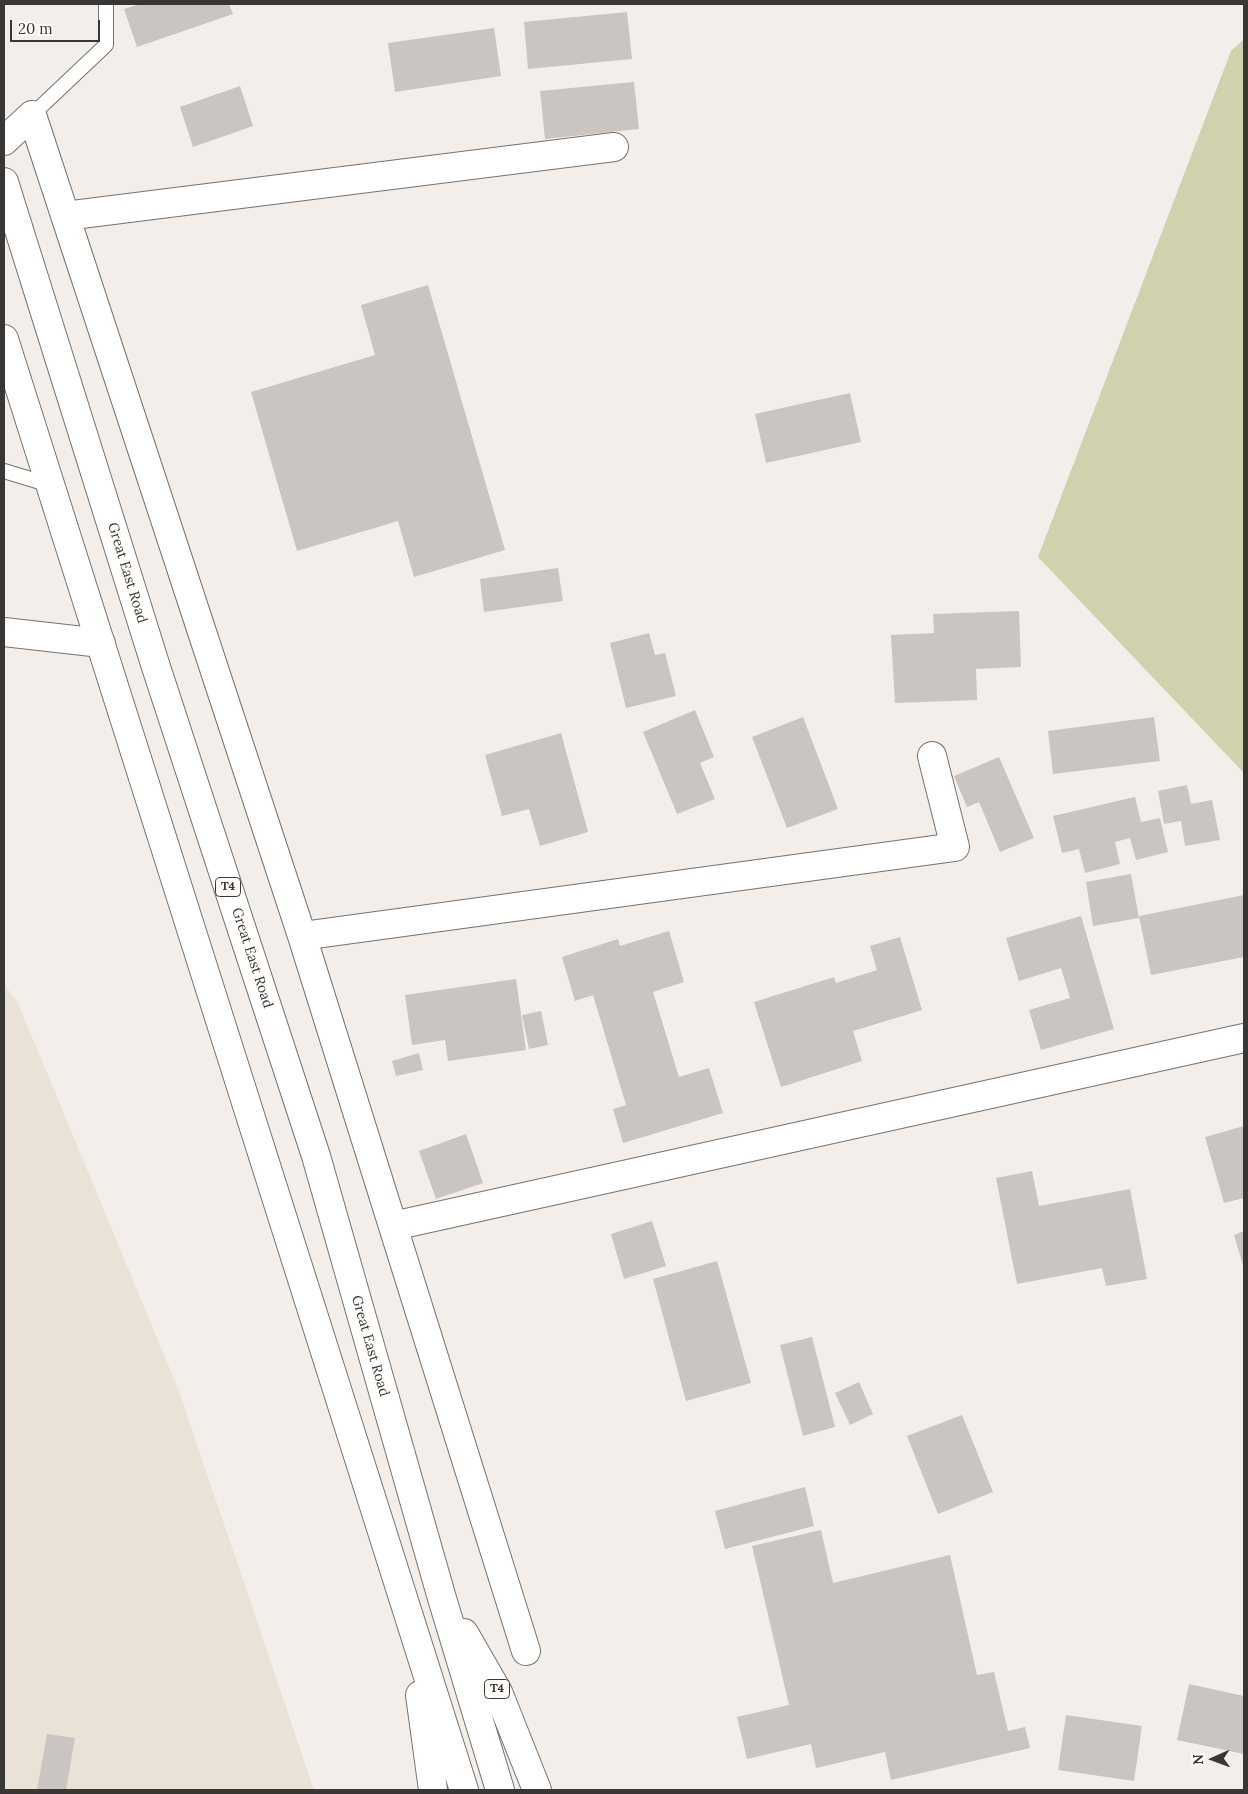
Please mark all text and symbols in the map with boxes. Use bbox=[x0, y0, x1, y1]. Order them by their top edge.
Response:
scale bar bbox=[12, 10, 102, 42]
text: 20 m bbox=[18, 19, 53, 38]
street label: Great East Road bbox=[104, 521, 150, 625]
road number: T4 bbox=[216, 878, 240, 896]
street label: Great East Road bbox=[228, 906, 276, 1010]
street label: Great East Road bbox=[348, 1294, 392, 1398]
road number: T4 bbox=[484, 1680, 510, 1698]
north arrow bbox=[1188, 1734, 1238, 1784]
text: N bbox=[1189, 1754, 1207, 1765]

